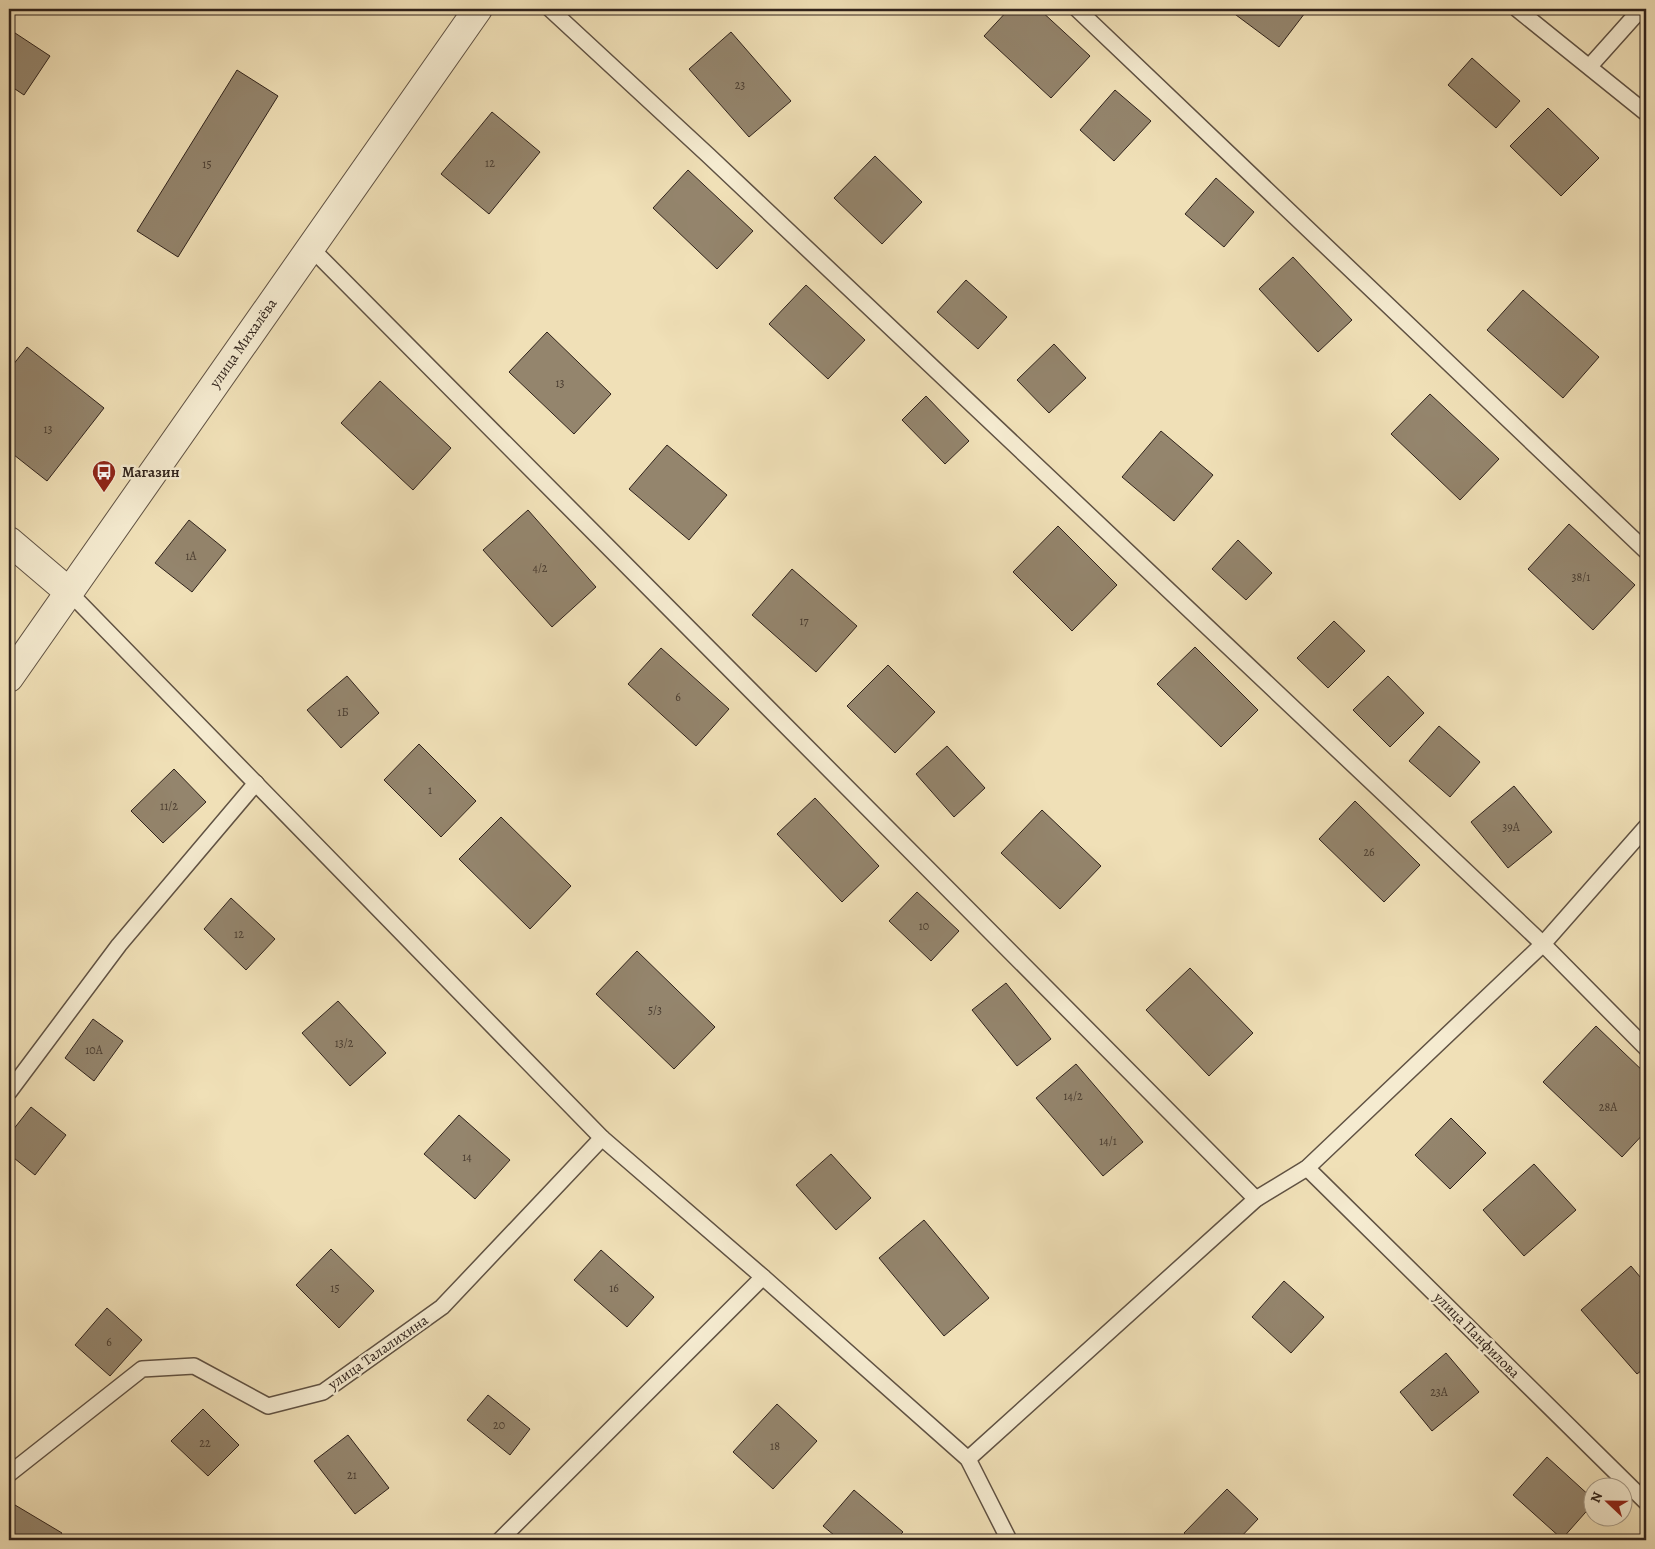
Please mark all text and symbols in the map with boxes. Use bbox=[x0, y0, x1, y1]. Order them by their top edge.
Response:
house number: 23 bbox=[735, 77, 745, 93]
house number: 12 bbox=[485, 155, 495, 171]
house number: 15 bbox=[202, 156, 212, 172]
street label: улица Михалёва bbox=[204, 294, 281, 393]
house number: 13 bbox=[555, 375, 565, 391]
house number: 13 bbox=[43, 421, 53, 437]
bus stop icon: Магазин bbox=[91, 459, 117, 493]
place label: Магазин bbox=[122, 462, 180, 482]
house number: 1А bbox=[185, 548, 198, 564]
house number: 4/2 bbox=[532, 560, 548, 576]
house number: 38/1 bbox=[1572, 569, 1590, 585]
house number: 17 bbox=[799, 613, 810, 629]
house number: 6 bbox=[675, 689, 681, 705]
house number: 1Б bbox=[337, 704, 349, 720]
house number: 1 bbox=[428, 782, 432, 798]
house number: 11/2 bbox=[160, 798, 178, 814]
house number: 39А bbox=[1502, 819, 1521, 835]
house number: 26 bbox=[1363, 844, 1375, 860]
house number: 10 bbox=[919, 918, 929, 934]
house number: 12 bbox=[234, 926, 244, 942]
house number: 5/3 bbox=[648, 1002, 662, 1018]
house number: 13/2 bbox=[335, 1035, 354, 1051]
house number: 10А bbox=[85, 1042, 104, 1058]
house number: 14/2 bbox=[1063, 1088, 1083, 1104]
house number: 28А bbox=[1599, 1099, 1618, 1115]
house number: 14/1 bbox=[1099, 1133, 1117, 1149]
house number: 14 bbox=[462, 1149, 472, 1165]
house number: 15 bbox=[330, 1280, 340, 1296]
house number: 16 bbox=[609, 1280, 619, 1296]
street label: улица Панфилова bbox=[1429, 1287, 1525, 1383]
street label: улица Талалихина bbox=[323, 1310, 432, 1395]
house number: 6 bbox=[106, 1334, 112, 1350]
house number: 23А bbox=[1430, 1384, 1449, 1400]
house number: 20 bbox=[493, 1417, 505, 1433]
house number: 22 bbox=[199, 1435, 211, 1451]
house number: 18 bbox=[770, 1438, 780, 1454]
house number: 21 bbox=[347, 1467, 357, 1483]
north arrow bbox=[1582, 1476, 1632, 1526]
text: N bbox=[1586, 1489, 1607, 1506]

